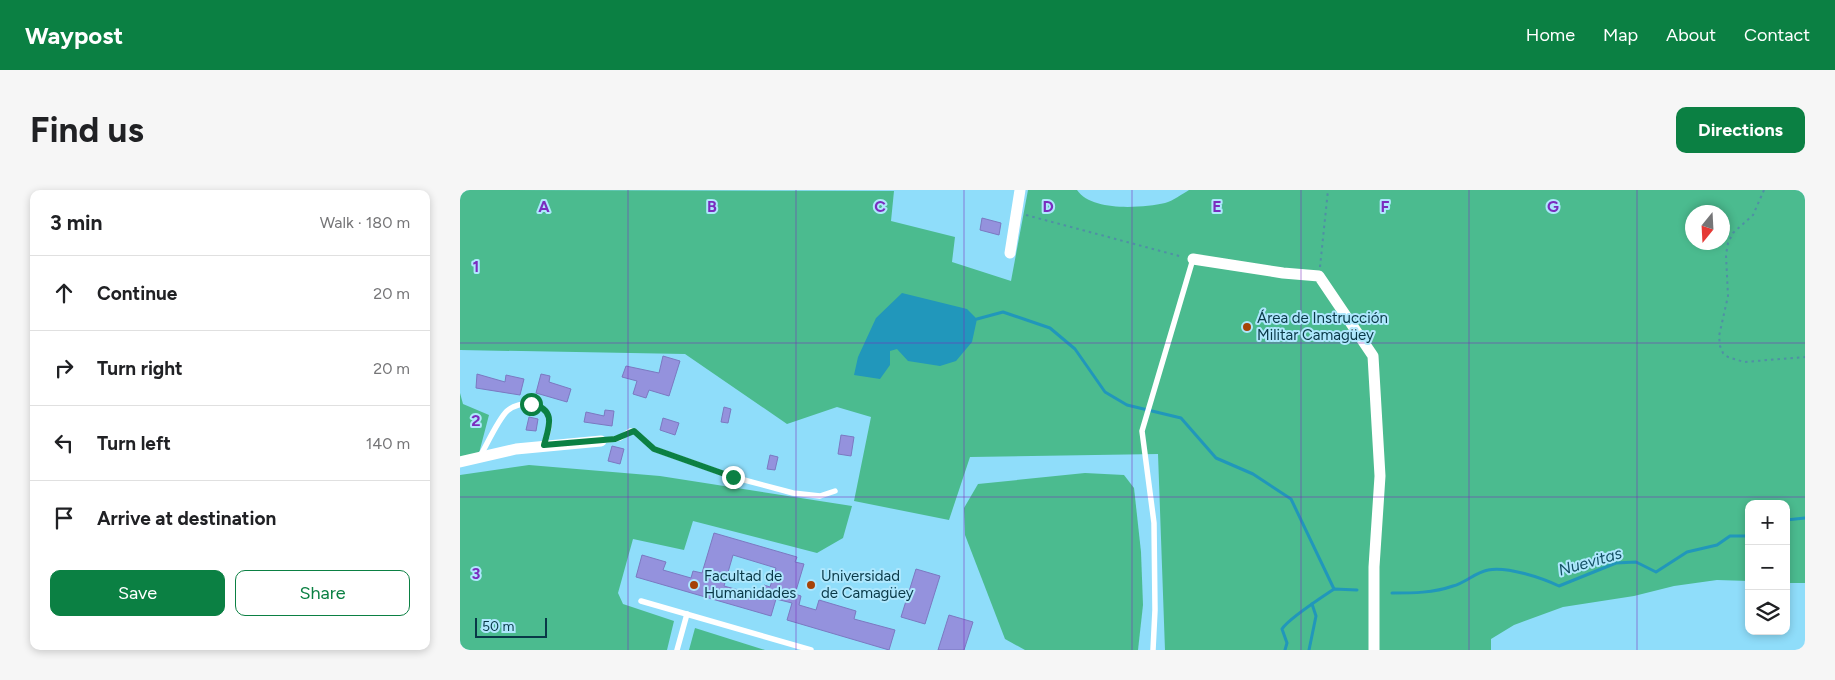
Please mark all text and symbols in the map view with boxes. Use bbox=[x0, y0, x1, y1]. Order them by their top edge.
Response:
text: Waypost bbox=[25, 21, 123, 50]
text: Home bbox=[1526, 24, 1575, 46]
text: Map bbox=[1603, 24, 1638, 46]
text: About bbox=[1666, 24, 1716, 46]
text: Contact bbox=[1744, 24, 1810, 46]
button: Directions bbox=[1676, 107, 1805, 153]
text: Find us bbox=[30, 109, 144, 151]
text: A bbox=[538, 197, 550, 216]
text: B bbox=[707, 197, 717, 216]
text: C bbox=[874, 197, 886, 216]
text: D bbox=[1042, 197, 1054, 216]
text: E bbox=[1212, 197, 1222, 216]
text: F bbox=[1381, 197, 1390, 216]
text: G bbox=[1547, 197, 1559, 216]
north arrow bbox=[1685, 205, 1730, 250]
text: 3 min bbox=[50, 210, 102, 235]
text: Walk · 180 m bbox=[320, 213, 410, 232]
text: 1 bbox=[473, 257, 479, 276]
icon: ahead bbox=[50, 279, 78, 307]
text: Continue bbox=[97, 282, 177, 305]
text: 20 m bbox=[373, 284, 410, 303]
place label: Área de Instrucción Militar Camagüey bbox=[1257, 309, 1388, 344]
marker: Área de Instrucción Militar Camagüey bbox=[1241, 321, 1253, 333]
icon: right bbox=[50, 354, 78, 382]
text: Turn right bbox=[97, 357, 183, 380]
text: 20 m bbox=[373, 359, 410, 378]
route start bbox=[520, 393, 543, 416]
text: 2 bbox=[471, 411, 481, 430]
icon: left bbox=[50, 429, 78, 457]
text: Turn left bbox=[97, 432, 171, 455]
text: 140 m bbox=[366, 434, 410, 453]
route end bbox=[722, 466, 745, 489]
map controls bbox=[1745, 500, 1790, 635]
button: + bbox=[1745, 500, 1790, 545]
icon: arrive bbox=[50, 504, 78, 532]
text: Arrive at destination bbox=[97, 507, 276, 530]
water label: Nuevitas bbox=[1556, 543, 1625, 580]
button: − bbox=[1745, 545, 1790, 590]
text: 3 bbox=[472, 564, 481, 583]
place label: Facultad de Humanidades bbox=[704, 567, 796, 602]
place label: Universidad de Camagüey bbox=[821, 567, 914, 602]
button: Save bbox=[50, 570, 225, 616]
button: Share bbox=[235, 570, 410, 616]
marker: Facultad de Humanidades bbox=[688, 579, 700, 591]
marker: Universidad de Camagüey bbox=[805, 579, 817, 591]
button: layers bbox=[1745, 590, 1790, 635]
scale bar bbox=[475, 615, 548, 638]
text: 50 m bbox=[482, 618, 514, 635]

